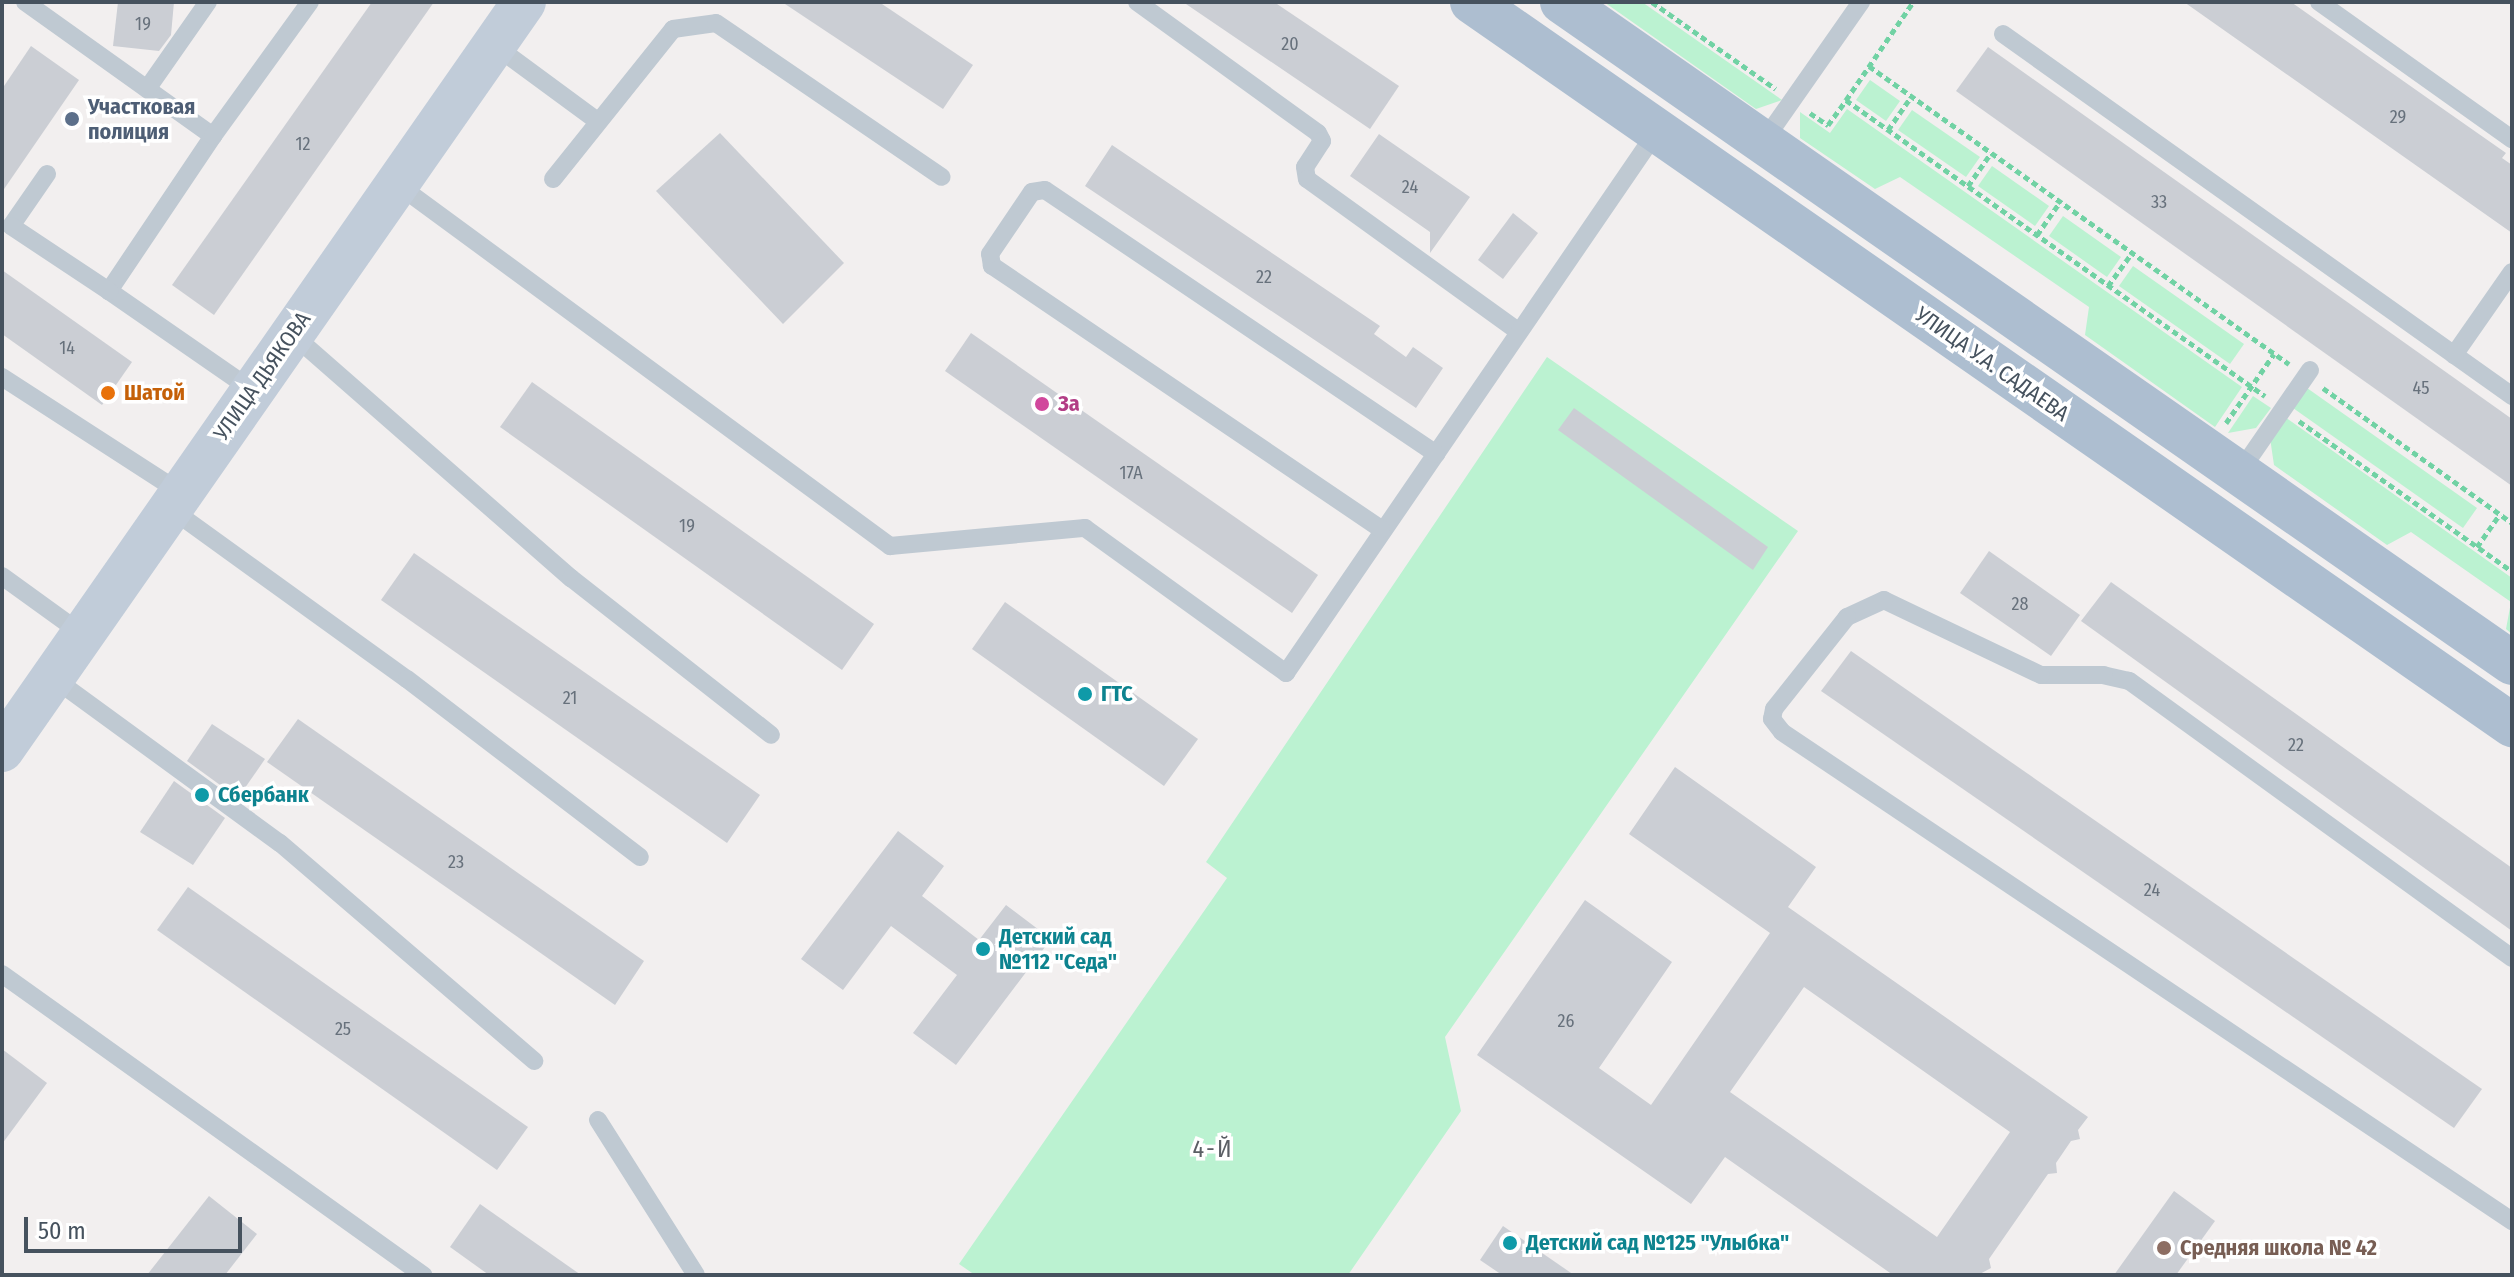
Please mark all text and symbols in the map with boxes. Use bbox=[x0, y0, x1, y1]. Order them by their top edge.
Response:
house number: 19 bbox=[135, 13, 151, 35]
house number: 20 bbox=[1281, 33, 1299, 55]
place label: Участковая полиция bbox=[88, 93, 195, 144]
house number: 29 bbox=[2390, 106, 2406, 128]
marker: Участковая полиция bbox=[63, 110, 81, 128]
house number: 12 bbox=[296, 133, 310, 155]
house number: 24 bbox=[1402, 176, 1418, 198]
house number: 33 bbox=[2151, 191, 2167, 213]
house number: 22 bbox=[1256, 266, 1272, 288]
street label: УЛИЦА У.А. САДАЕВА bbox=[1910, 301, 2074, 427]
street label: УЛИЦА ДЬЯКОВА bbox=[208, 307, 316, 445]
house number: 14 bbox=[59, 337, 75, 359]
house number: 45 bbox=[2413, 377, 2429, 399]
place label: Шатой bbox=[124, 380, 185, 406]
marker: Шатой bbox=[99, 384, 117, 402]
place label: За bbox=[1058, 391, 1080, 417]
marker: За bbox=[1033, 395, 1051, 413]
house number: 17А bbox=[1119, 462, 1143, 484]
house number: 19 bbox=[679, 515, 695, 537]
house number: 28 bbox=[2012, 593, 2028, 615]
place label: ГТС bbox=[1101, 681, 1133, 707]
marker: ГТС bbox=[1076, 685, 1094, 703]
house number: 21 bbox=[563, 687, 577, 709]
house number: 22 bbox=[2288, 734, 2304, 756]
place label: Сбербанк bbox=[218, 782, 309, 808]
marker: Сбербанк bbox=[193, 786, 211, 804]
house number: 23 bbox=[448, 851, 464, 873]
house number: 24 bbox=[2144, 879, 2160, 901]
place label: Детский сад №112 "Седа" bbox=[999, 923, 1117, 974]
marker: Детский сад №112 "Седа" bbox=[974, 940, 992, 958]
house number: 26 bbox=[1558, 1010, 1574, 1032]
house number: 25 bbox=[335, 1018, 351, 1040]
district label: 4-Й bbox=[1192, 1136, 1234, 1164]
scale bar bbox=[28, 1201, 246, 1251]
text: 50 m bbox=[38, 1217, 86, 1245]
place label: Детский сад №125 "Улыбка" bbox=[1526, 1230, 1789, 1256]
marker: Детский сад №125 "Улыбка" bbox=[1501, 1234, 1519, 1252]
place label: Средняя школа № 42 bbox=[2180, 1235, 2377, 1261]
marker: Средняя школа № 42 bbox=[2155, 1239, 2173, 1257]

